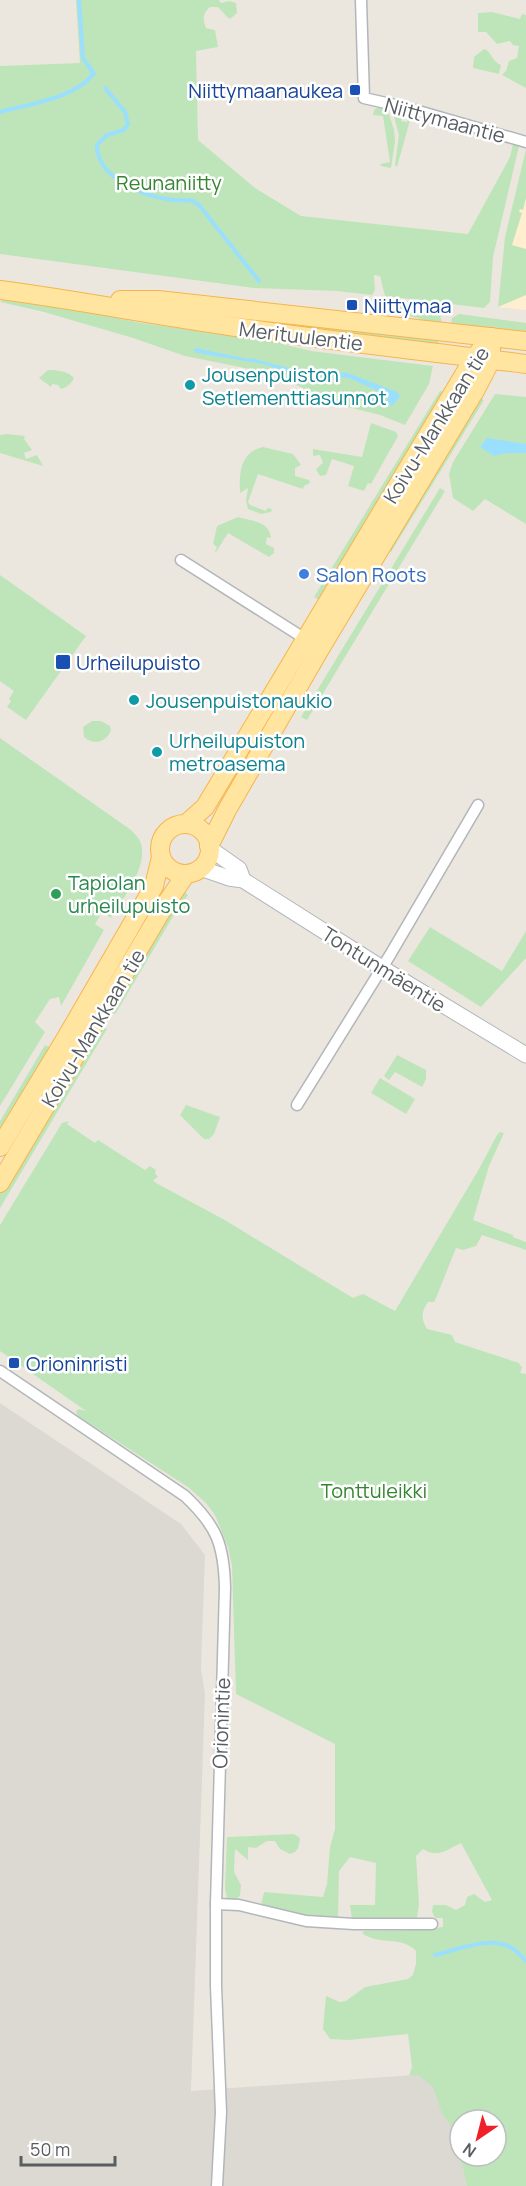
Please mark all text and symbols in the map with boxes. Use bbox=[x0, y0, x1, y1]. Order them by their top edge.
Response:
place label: Niittymaanaukea bbox=[188, 77, 343, 104]
marker: Niittymaanaukea bbox=[348, 83, 362, 97]
street label: Niittymaantie bbox=[382, 91, 508, 149]
park label: Reunaniitty bbox=[116, 169, 222, 196]
place label: Niittymaa bbox=[364, 292, 452, 319]
marker: Niittymaa bbox=[345, 298, 359, 312]
street label: Merituulentie bbox=[238, 315, 364, 357]
street label: Koivu-Mankkaan tie bbox=[377, 341, 495, 509]
place label: Jousenpuiston Setlementtiasunnot bbox=[202, 361, 387, 411]
marker: Jousenpuiston Setlementtiasunnot bbox=[183, 378, 197, 392]
place label: Salon Roots bbox=[316, 561, 427, 588]
marker: Salon Roots bbox=[297, 567, 311, 581]
place label: Urheilupuisto bbox=[76, 649, 201, 676]
marker: Urheilupuisto bbox=[54, 653, 72, 671]
place label: Jousenpuistonaukio bbox=[146, 687, 333, 714]
marker: Jousenpuistonaukio bbox=[127, 693, 141, 707]
place label: Urheilupuiston metroasema bbox=[169, 727, 305, 777]
marker: Urheilupuiston metroasema bbox=[150, 745, 164, 759]
place label: Tapiolan urheilupuisto bbox=[68, 869, 190, 919]
marker: Tapiolan urheilupuisto bbox=[49, 887, 63, 901]
street label: Tontunmäentie bbox=[317, 920, 451, 1018]
street label: Koivu-Mankkaan tie bbox=[35, 944, 151, 1112]
place label: Orioninristi bbox=[26, 1350, 128, 1377]
marker: Orioninristi bbox=[7, 1356, 21, 1370]
park label: Tonttuleikki bbox=[321, 1477, 427, 1504]
street label: Orionintie bbox=[206, 1677, 236, 1769]
north arrow bbox=[448, 2108, 508, 2168]
scale bar bbox=[21, 2129, 116, 2167]
text: 50 m bbox=[30, 2137, 70, 2161]
text: N bbox=[458, 2138, 480, 2163]

